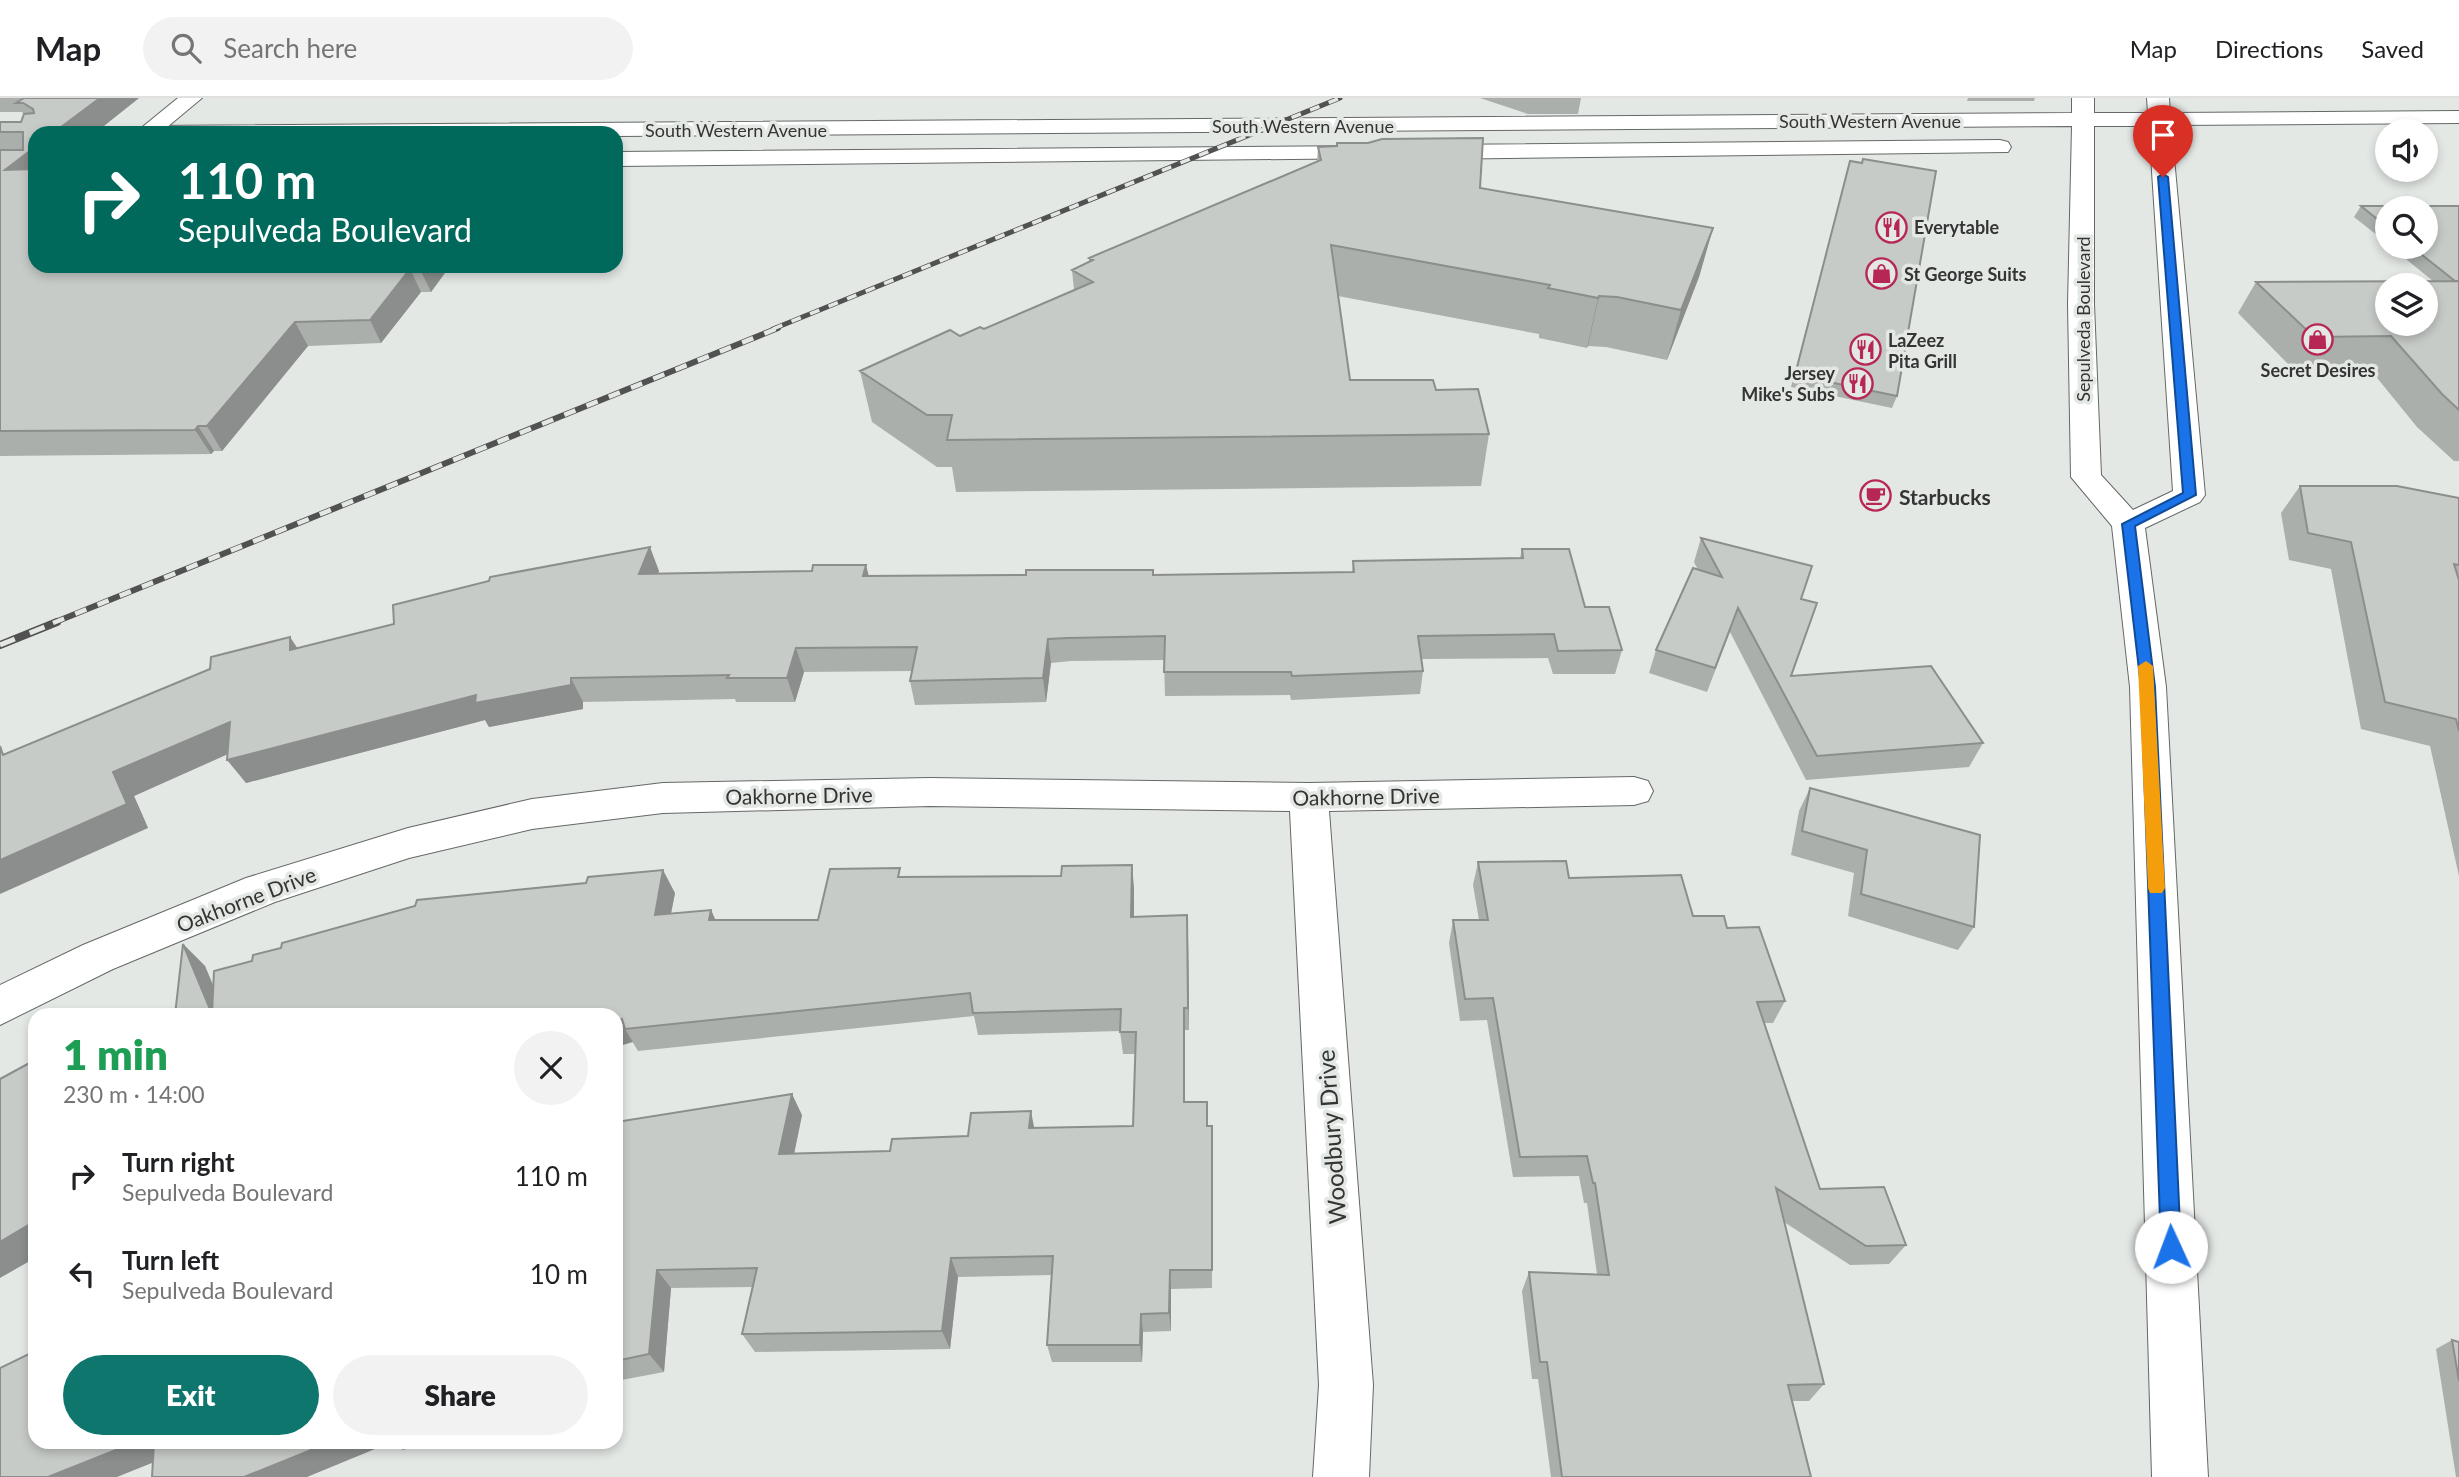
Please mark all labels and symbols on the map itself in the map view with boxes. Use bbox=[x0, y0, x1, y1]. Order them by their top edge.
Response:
pin bbox=[2133, 105, 2193, 177]
street label: South Western Avenue bbox=[1779, 110, 1961, 132]
street label: South Western Avenue bbox=[1212, 115, 1394, 137]
street label: South Western Avenue bbox=[645, 119, 827, 141]
restaurant icon: Everytable bbox=[1874, 210, 1908, 244]
place label: Everytable bbox=[1914, 216, 2000, 238]
street label: Sepulveda Boulevard bbox=[2072, 236, 2094, 402]
shop icon: St George Suits bbox=[1864, 257, 1898, 291]
place label: St George Suits bbox=[1904, 263, 2027, 285]
shop icon: Secret Desires bbox=[2301, 323, 2335, 357]
place label: LaZeez Pita Grill bbox=[1888, 329, 1957, 372]
restaurant icon: LaZeez Pita Grill bbox=[1848, 333, 1882, 367]
place label: Secret Desires bbox=[2261, 359, 2375, 381]
place label: Jersey Mike's Subs bbox=[1741, 362, 1835, 405]
restaurant icon: Jersey Mike's Subs bbox=[1841, 366, 1875, 400]
cafe icon: Starbucks bbox=[1859, 479, 1893, 513]
place label: Starbucks bbox=[1899, 484, 1991, 509]
street label: Oakhorne Drive bbox=[725, 781, 873, 809]
street label: Oakhorne Drive bbox=[1292, 782, 1440, 810]
street label: Oakhorne Drive bbox=[173, 861, 319, 937]
street label: Woodbury Drive bbox=[1310, 1049, 1352, 1225]
position arrow bbox=[2134, 1210, 2208, 1284]

